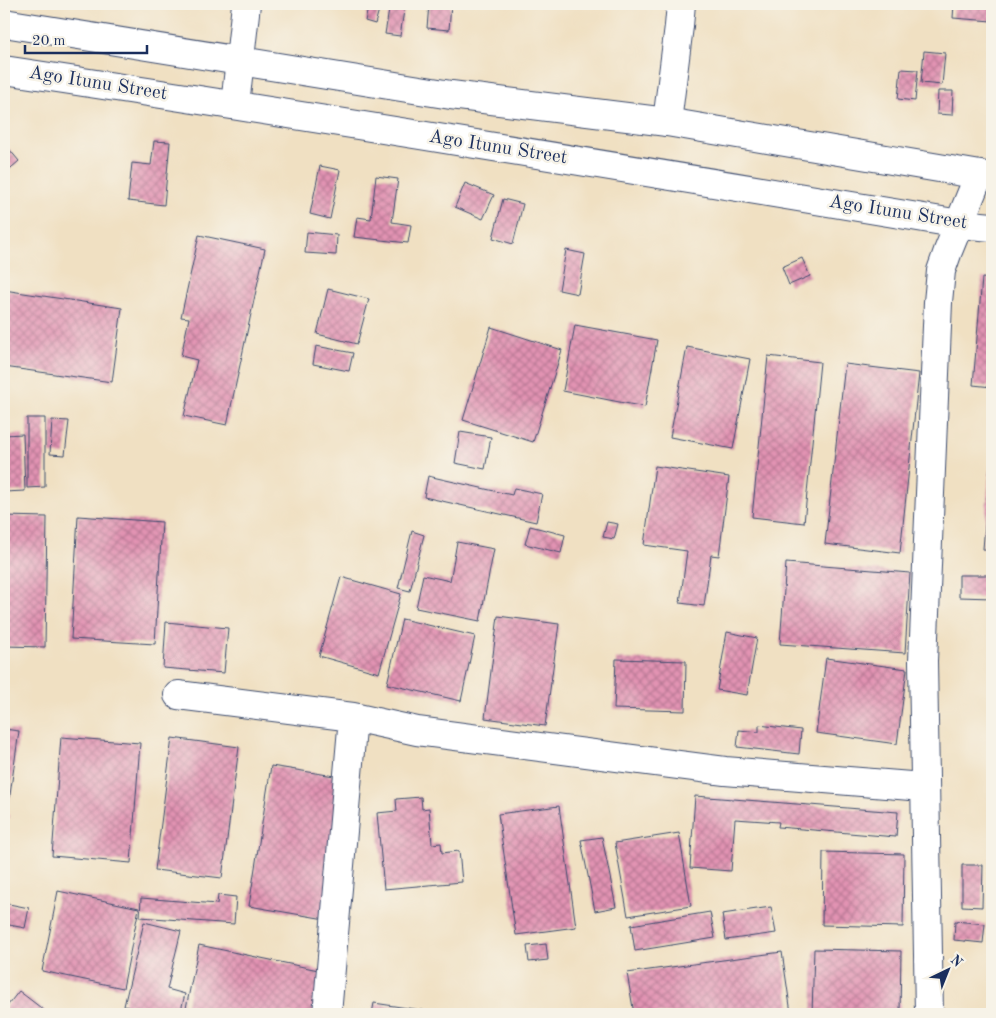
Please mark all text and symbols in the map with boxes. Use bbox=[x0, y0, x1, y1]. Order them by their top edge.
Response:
scale bar bbox=[25, 22, 148, 54]
text: 20 m bbox=[32, 34, 66, 49]
street label: Ago Itunu Street bbox=[27, 64, 169, 104]
street label: Ago Itunu Street bbox=[427, 128, 569, 168]
street label: Ago Itunu Street bbox=[827, 193, 969, 233]
north arrow bbox=[924, 946, 974, 996]
text: N bbox=[947, 952, 965, 970]

